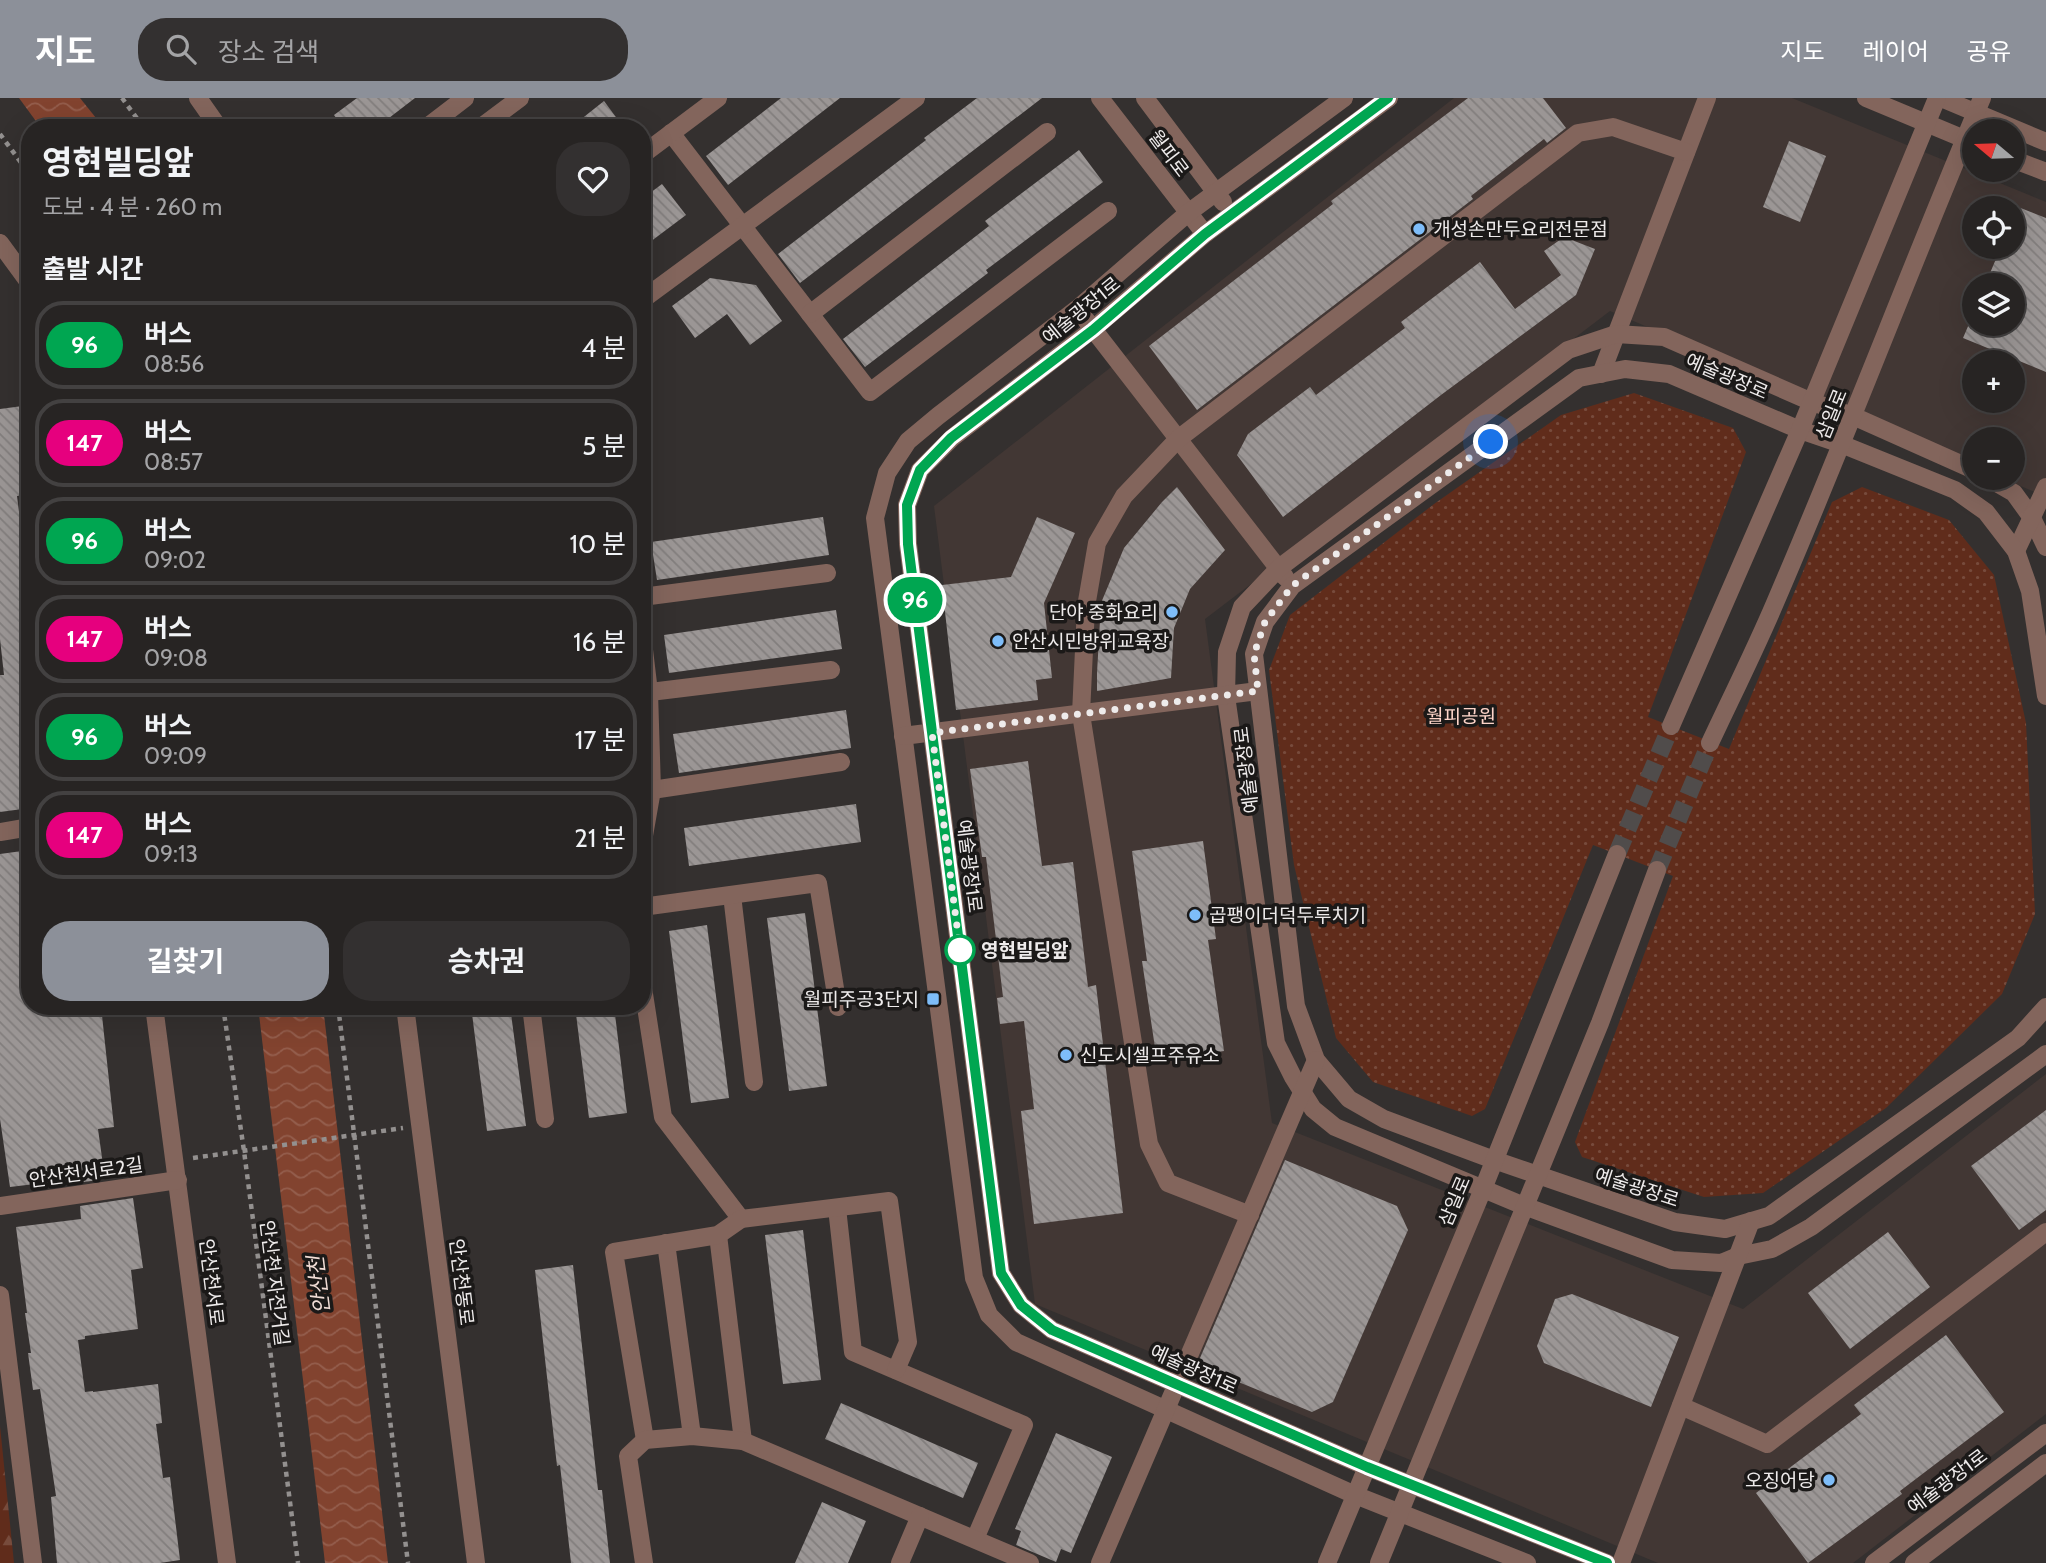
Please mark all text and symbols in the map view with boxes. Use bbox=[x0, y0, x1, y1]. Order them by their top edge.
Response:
search box bbox=[138, 18, 628, 81]
icon: search bbox=[162, 30, 200, 68]
text: 지도 bbox=[35, 31, 96, 71]
text: 장소 검색 bbox=[218, 36, 319, 68]
text: 지도 bbox=[1780, 37, 1825, 66]
text: 레이어 bbox=[1863, 37, 1929, 66]
text: 공유 bbox=[1967, 37, 2011, 66]
north arrow bbox=[1962, 119, 2025, 182]
map controls bbox=[1962, 119, 2025, 490]
street label: 월피로 bbox=[1144, 125, 1194, 181]
text: 영현빌딩앞 bbox=[42, 142, 194, 182]
button: heart bbox=[556, 142, 630, 216]
text: 도보 · 4 분 · 260 m bbox=[42, 193, 222, 221]
button: locate bbox=[1962, 196, 2025, 259]
place label: 개성손만두요리전문점 bbox=[1433, 218, 1608, 241]
marker: 개성손만두요리전문점 bbox=[1411, 221, 1427, 237]
text: 출발 시간 bbox=[42, 253, 144, 285]
street label: 예술광장1로 bbox=[1038, 272, 1125, 349]
button: layers bbox=[1962, 273, 2025, 336]
text: 버스 bbox=[144, 318, 192, 350]
text: 96 bbox=[71, 330, 98, 359]
text: 4 분 bbox=[581, 332, 626, 364]
street label: 예술광장로 bbox=[1682, 349, 1772, 404]
text: 08:56 bbox=[144, 350, 204, 378]
button: + bbox=[1962, 350, 2025, 413]
street label: 삼일로 bbox=[1811, 386, 1852, 443]
text: 버스 bbox=[144, 416, 192, 448]
your location bbox=[1473, 424, 1508, 459]
button: − bbox=[1962, 427, 2025, 490]
text: 147 bbox=[66, 428, 103, 457]
text: 5 분 bbox=[582, 430, 626, 462]
text: 08:57 bbox=[144, 448, 203, 476]
text: 버스 bbox=[144, 514, 192, 546]
text: 96 bbox=[71, 526, 98, 555]
text: 10 분 bbox=[570, 528, 626, 560]
text: 09:02 bbox=[144, 546, 206, 574]
line badge: 96 bbox=[884, 577, 946, 623]
text: 96 bbox=[902, 585, 928, 614]
place label: 단야 중화요리 bbox=[1049, 601, 1158, 624]
marker: 단야 중화요리 bbox=[1164, 604, 1180, 620]
text: 버스 bbox=[144, 612, 192, 644]
text: 147 bbox=[66, 624, 103, 653]
text: 16 분 bbox=[573, 626, 626, 658]
place label: 안산시민방위교육장 bbox=[1012, 630, 1169, 653]
marker: 안산시민방위교육장 bbox=[990, 633, 1006, 649]
text: 09:08 bbox=[144, 644, 208, 672]
park label: 월피공원 bbox=[1426, 705, 1496, 728]
text: 버스 bbox=[144, 710, 192, 742]
text: 96 bbox=[71, 722, 98, 751]
text: 17 분 bbox=[575, 724, 626, 756]
street label: 예술광장로 bbox=[1230, 725, 1263, 815]
text: 09:09 bbox=[144, 742, 207, 770]
text: 버스 bbox=[144, 808, 192, 840]
street label: 예술광장1로 bbox=[952, 818, 987, 914]
text: 147 bbox=[66, 820, 103, 849]
text: 21 분 bbox=[574, 822, 626, 854]
text: 09:13 bbox=[144, 840, 198, 868]
place label: 곱팽이더덕두루치기 bbox=[1209, 904, 1366, 927]
marker: 곱팽이더덕두루치기 bbox=[1187, 907, 1203, 923]
button: 길찾기 bbox=[42, 921, 329, 1001]
button: 승차권 bbox=[343, 921, 630, 1001]
marker: 영현빌딩앞 bbox=[945, 935, 975, 965]
place label: 영현빌딩앞 bbox=[981, 939, 1068, 962]
place label: 월피주공3단지 bbox=[804, 988, 919, 1011]
marker: 월피주공3단지 bbox=[925, 991, 941, 1007]
place label: 신도시셀프주유소 bbox=[1080, 1044, 1220, 1067]
marker: 신도시셀프주유소 bbox=[1058, 1047, 1074, 1063]
street label: 안산천서로2길 bbox=[28, 1153, 145, 1192]
street label: 예술광장로 bbox=[1592, 1163, 1682, 1212]
street label: 삼일로 bbox=[1434, 1173, 1475, 1230]
street label: 안산천 자전거길 bbox=[255, 1219, 294, 1347]
street label: 안산천서로 bbox=[195, 1237, 228, 1327]
street label: 안산천동로 bbox=[445, 1237, 478, 1327]
water label: 안산천 bbox=[302, 1252, 334, 1315]
street label: 예술광장1로 bbox=[1146, 1340, 1241, 1399]
street label: 예술광장1로 bbox=[1903, 1444, 1992, 1519]
place label: 오징어당 bbox=[1745, 1469, 1815, 1492]
marker: 오징어당 bbox=[1821, 1472, 1837, 1488]

